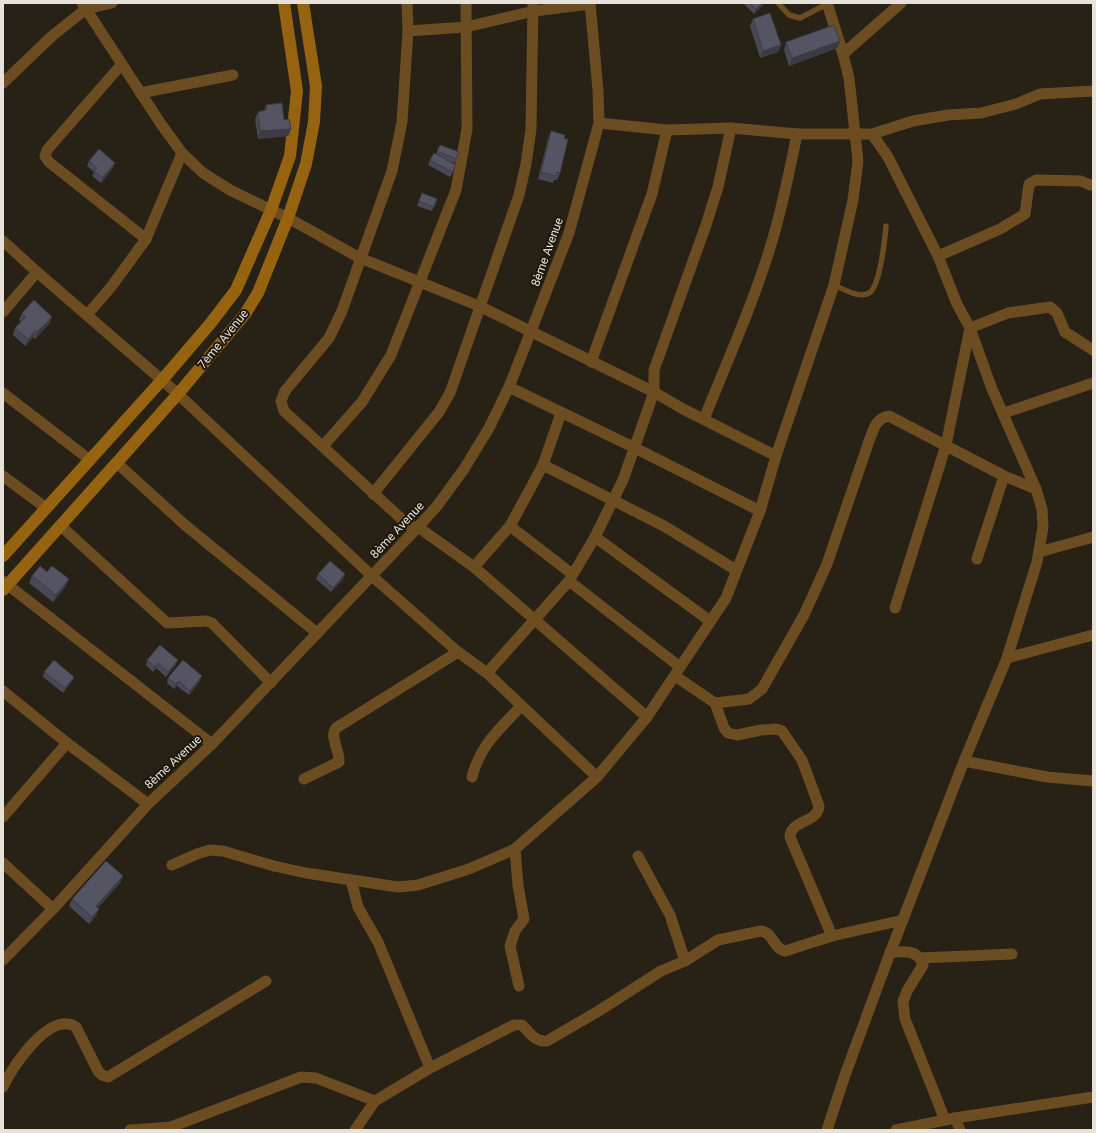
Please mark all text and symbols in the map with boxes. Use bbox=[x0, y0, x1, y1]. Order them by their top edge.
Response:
street label: 8ème Avenue bbox=[528, 216, 566, 288]
street label: 7ème Avenue bbox=[195, 307, 251, 371]
street label: 8ème Avenue bbox=[367, 499, 427, 561]
street label: 8ème Avenue bbox=[142, 732, 204, 792]

